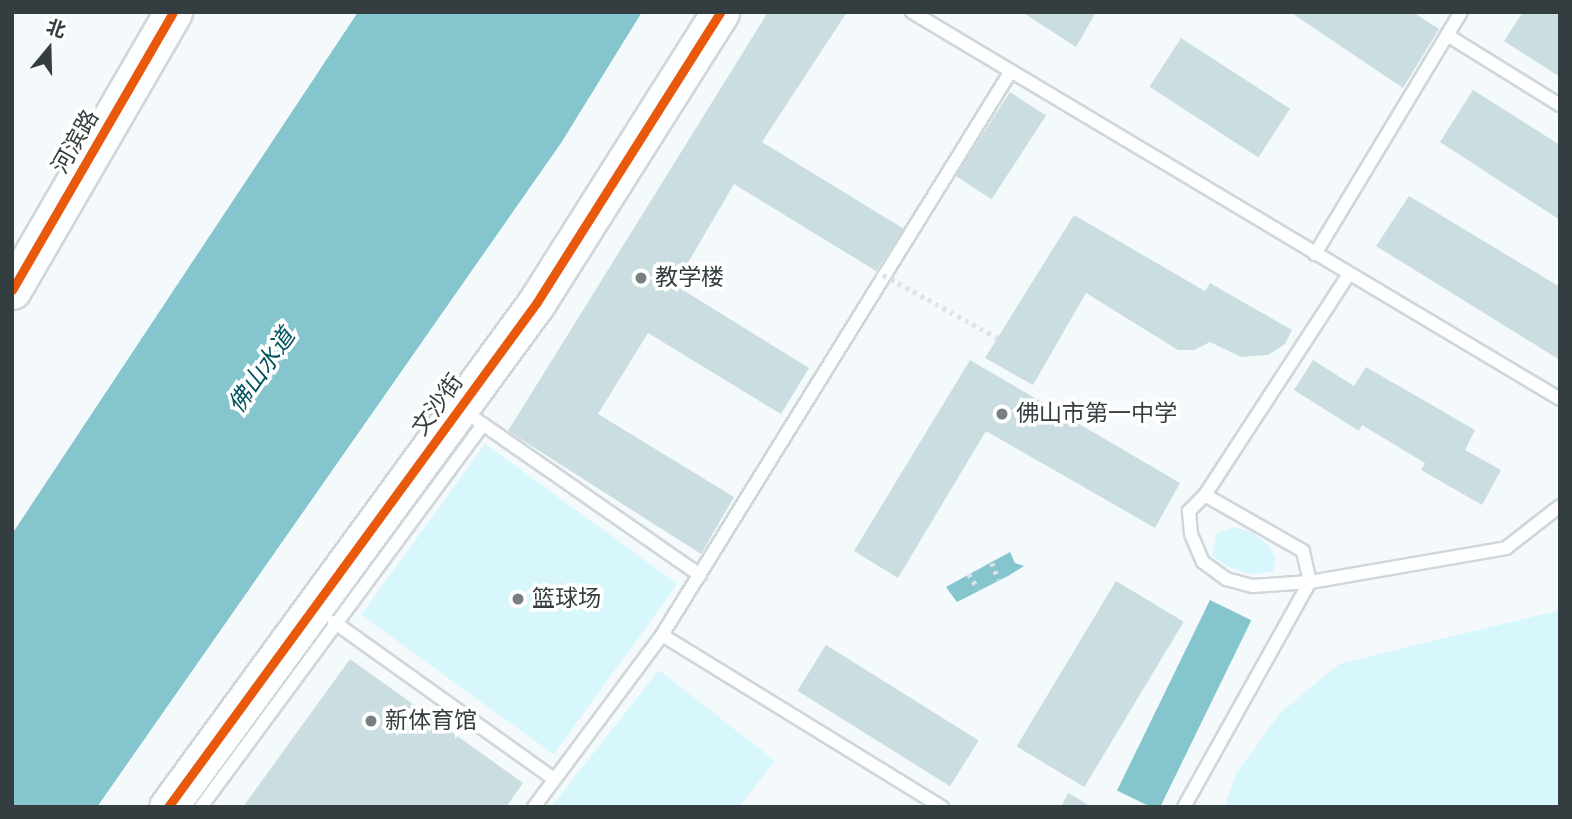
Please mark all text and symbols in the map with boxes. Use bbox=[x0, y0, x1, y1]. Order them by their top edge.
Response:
north arrow bbox=[14, 14, 84, 84]
text: 北 bbox=[43, 15, 69, 43]
street label: 河滨路 bbox=[47, 105, 105, 179]
place label: 教学楼 bbox=[655, 264, 724, 292]
marker: 教学楼 bbox=[633, 270, 649, 286]
water label: 佛山水道 bbox=[223, 323, 301, 419]
street label: 文沙街 bbox=[407, 369, 469, 441]
place label: 佛山市第一中学 bbox=[1016, 400, 1177, 428]
marker: 佛山市第一中学 bbox=[994, 406, 1010, 422]
place label: 篮球场 bbox=[532, 585, 601, 613]
marker: 篮球场 bbox=[510, 591, 526, 607]
place label: 新体育馆 bbox=[385, 707, 477, 735]
marker: 新体育馆 bbox=[363, 713, 379, 729]

